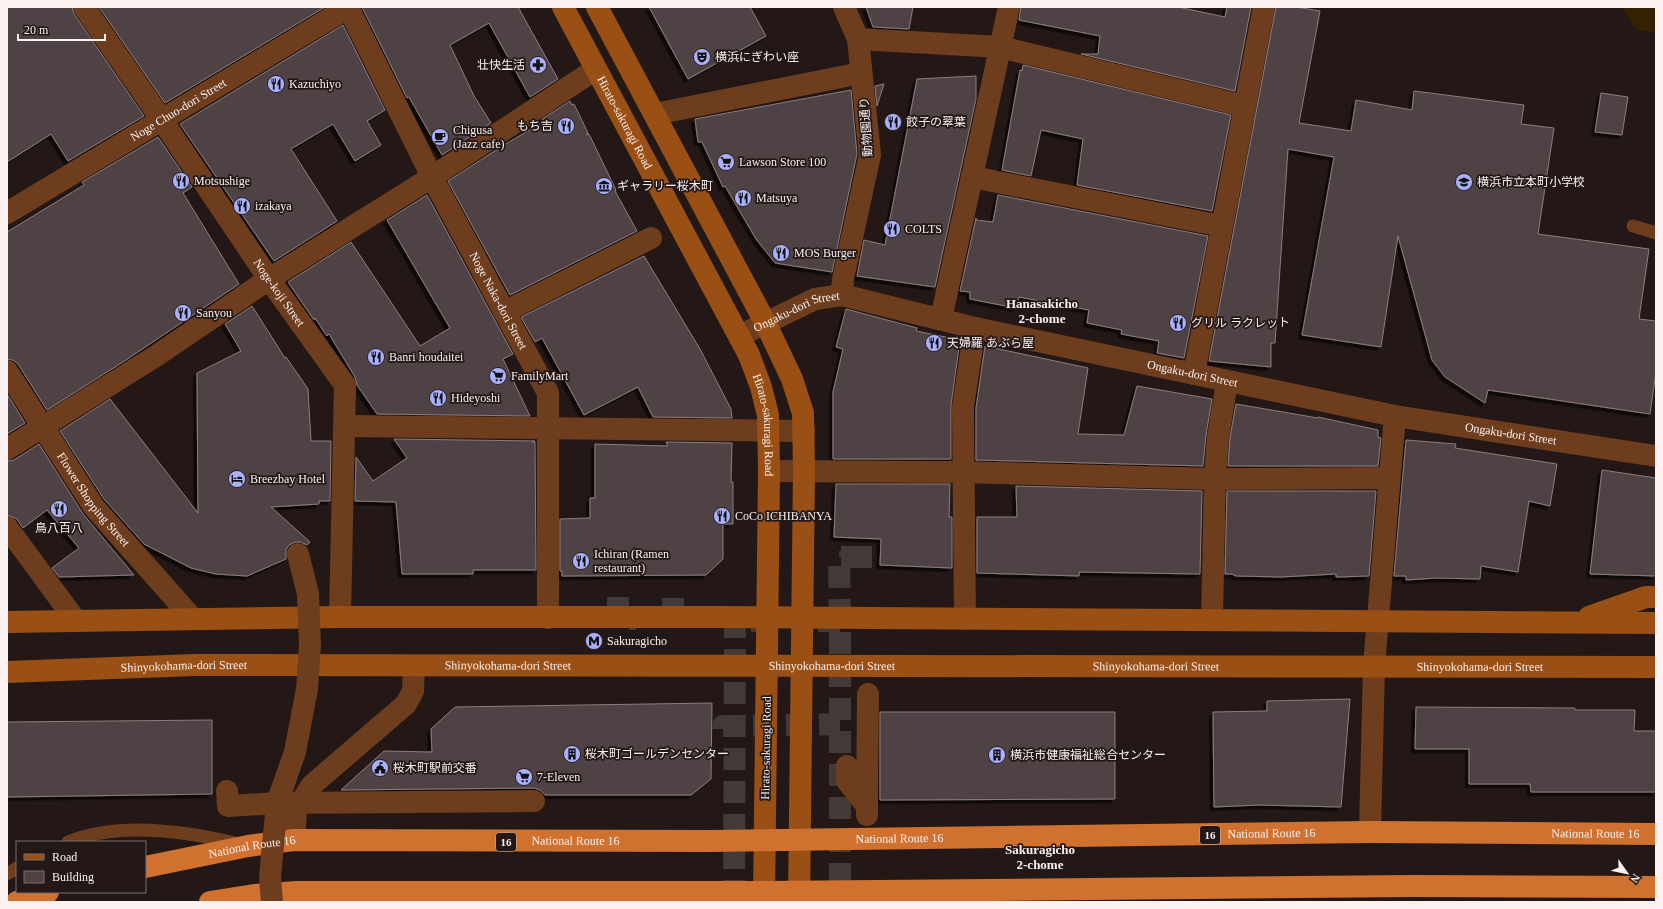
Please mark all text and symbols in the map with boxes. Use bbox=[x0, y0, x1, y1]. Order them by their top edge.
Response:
scale bar bbox=[18, 16, 105, 42]
text: 20 m bbox=[24, 23, 49, 37]
theatre icon: 横浜にぎわい座 bbox=[692, 47, 712, 67]
place label: 横浜にぎわい座 bbox=[715, 50, 799, 64]
pharmacy icon: 壮快生活 bbox=[528, 55, 548, 75]
place label: 壮快生活 bbox=[477, 58, 525, 72]
restaurant icon: Kazuchiyo bbox=[266, 74, 286, 94]
street label: Hirato-sakuragi Road bbox=[594, 74, 655, 172]
street label: Noge Chuo-dori Street bbox=[128, 75, 229, 144]
place label: Kazuchiyo bbox=[289, 77, 341, 91]
street label: 動物園通り bbox=[857, 97, 875, 157]
restaurant icon: 餃子の翠葉 bbox=[883, 112, 903, 132]
place label: 餃子の翠葉 bbox=[906, 115, 966, 129]
restaurant icon: もち吉 bbox=[556, 116, 576, 136]
place label: もち吉 bbox=[517, 119, 553, 133]
place label: Chigusa (Jazz cafe) bbox=[453, 123, 505, 151]
cafe icon: Chigusa (Jazz cafe) bbox=[430, 127, 450, 147]
supermarket icon: Lawson Store 100 bbox=[716, 152, 736, 172]
place label: Lawson Store 100 bbox=[739, 155, 826, 169]
restaurant icon: Motsushige bbox=[171, 171, 191, 191]
school or university icon: 横浜市立本町小学校 bbox=[1454, 172, 1474, 192]
place label: Motsushige bbox=[194, 174, 250, 188]
place label: 横浜市立本町小学校 bbox=[1477, 175, 1585, 189]
museum icon: ギャラリー桜木町 bbox=[594, 176, 614, 196]
place label: ギャラリー桜木町 bbox=[617, 179, 713, 193]
restaurant icon: Matsuya bbox=[733, 188, 753, 208]
place label: Matsuya bbox=[756, 191, 798, 205]
restaurant icon: izakaya bbox=[232, 196, 252, 216]
place label: izakaya bbox=[255, 199, 292, 213]
restaurant icon: COLTS bbox=[882, 219, 902, 239]
place label: COLTS bbox=[905, 222, 942, 236]
restaurant icon: MOS Burger bbox=[771, 243, 791, 263]
place label: MOS Burger bbox=[794, 246, 856, 260]
street label: Noge Naka-dori Street bbox=[467, 249, 531, 352]
street label: Noge-koji Street bbox=[250, 256, 308, 330]
street label: Ongaku-dori Street bbox=[751, 288, 841, 335]
district label: Hanasakicho 2-chome bbox=[1006, 296, 1078, 326]
restaurant icon: Sanyou bbox=[173, 303, 193, 323]
place label: Sanyou bbox=[196, 306, 232, 320]
restaurant icon: グリル ラクレット bbox=[1168, 313, 1188, 333]
place label: グリル ラクレット bbox=[1191, 316, 1290, 330]
restaurant icon: 天婦羅 あぶら屋 bbox=[924, 333, 944, 353]
place label: 天婦羅 あぶら屋 bbox=[947, 336, 1034, 350]
restaurant icon: Banri houdaitei bbox=[366, 347, 386, 367]
place label: Banri houdaitei bbox=[389, 350, 464, 364]
street label: Ongaku-dori Street bbox=[1146, 357, 1240, 390]
supermarket icon: FamilyMart bbox=[488, 366, 508, 386]
place label: FamilyMart bbox=[511, 369, 569, 383]
street label: Hirato-sakuragi Road bbox=[750, 372, 776, 476]
restaurant icon: Hideyoshi bbox=[428, 388, 448, 408]
place label: Hideyoshi bbox=[451, 391, 501, 405]
street label: Ongaku-dori Street bbox=[1464, 420, 1558, 448]
street label: Flower Shopping Street bbox=[54, 450, 133, 550]
hotel icon: Breezbay Hotel bbox=[227, 469, 247, 489]
place label: Breezbay Hotel bbox=[250, 472, 326, 486]
restaurant icon: 鳥八百八 bbox=[49, 499, 69, 519]
restaurant icon: CoCo ICHIBANYA bbox=[712, 506, 732, 526]
place label: CoCo ICHIBANYA bbox=[735, 509, 832, 523]
place label: 鳥八百八 bbox=[35, 521, 83, 535]
place label: Ichiran (Ramen restaurant) bbox=[594, 547, 669, 575]
restaurant icon: Ichiran (Ramen restaurant) bbox=[571, 551, 591, 571]
metro station icon: Sakuragicho bbox=[584, 631, 604, 651]
place label: Sakuragicho bbox=[607, 634, 667, 648]
street label: Shinyokohama-dori Street bbox=[120, 658, 248, 675]
street label: Shinyokohama-dori Street bbox=[445, 658, 572, 673]
street label: Shinyokohama-dori Street bbox=[769, 659, 896, 673]
street label: Shinyokohama-dori Street bbox=[1093, 659, 1220, 673]
street label: Shinyokohama-dori Street bbox=[1417, 660, 1544, 674]
street label: Hirato-sakuragi Road bbox=[758, 696, 774, 800]
building icon: 桜木町ゴールデンセンター bbox=[562, 744, 582, 764]
building icon: 横浜市健康福祉総合センター bbox=[987, 745, 1007, 765]
place label: 桜木町ゴールデンセンター bbox=[585, 747, 729, 761]
place label: 横浜市健康福祉総合センター bbox=[1010, 748, 1166, 762]
public building icon: 桜木町駅前交番 bbox=[370, 758, 390, 778]
place label: 桜木町駅前交番 bbox=[393, 761, 477, 775]
supermarket icon: 7-Eleven bbox=[514, 767, 534, 787]
place label: 7-Eleven bbox=[537, 770, 580, 784]
road number: 16 bbox=[1200, 826, 1220, 844]
street label: National Route 16 bbox=[1227, 826, 1316, 841]
street label: National Route 16 bbox=[1551, 826, 1639, 841]
street label: National Route 16 bbox=[855, 831, 944, 846]
street label: National Route 16 bbox=[207, 833, 296, 861]
road number: 16 bbox=[496, 833, 516, 851]
street label: National Route 16 bbox=[531, 834, 620, 848]
legend bbox=[16, 841, 146, 893]
district label: Sakuragicho 2-chome bbox=[1005, 842, 1075, 872]
text: Road bbox=[52, 850, 77, 864]
north arrow bbox=[1607, 853, 1647, 893]
text: Building bbox=[52, 870, 94, 884]
text: N bbox=[1628, 872, 1643, 885]

